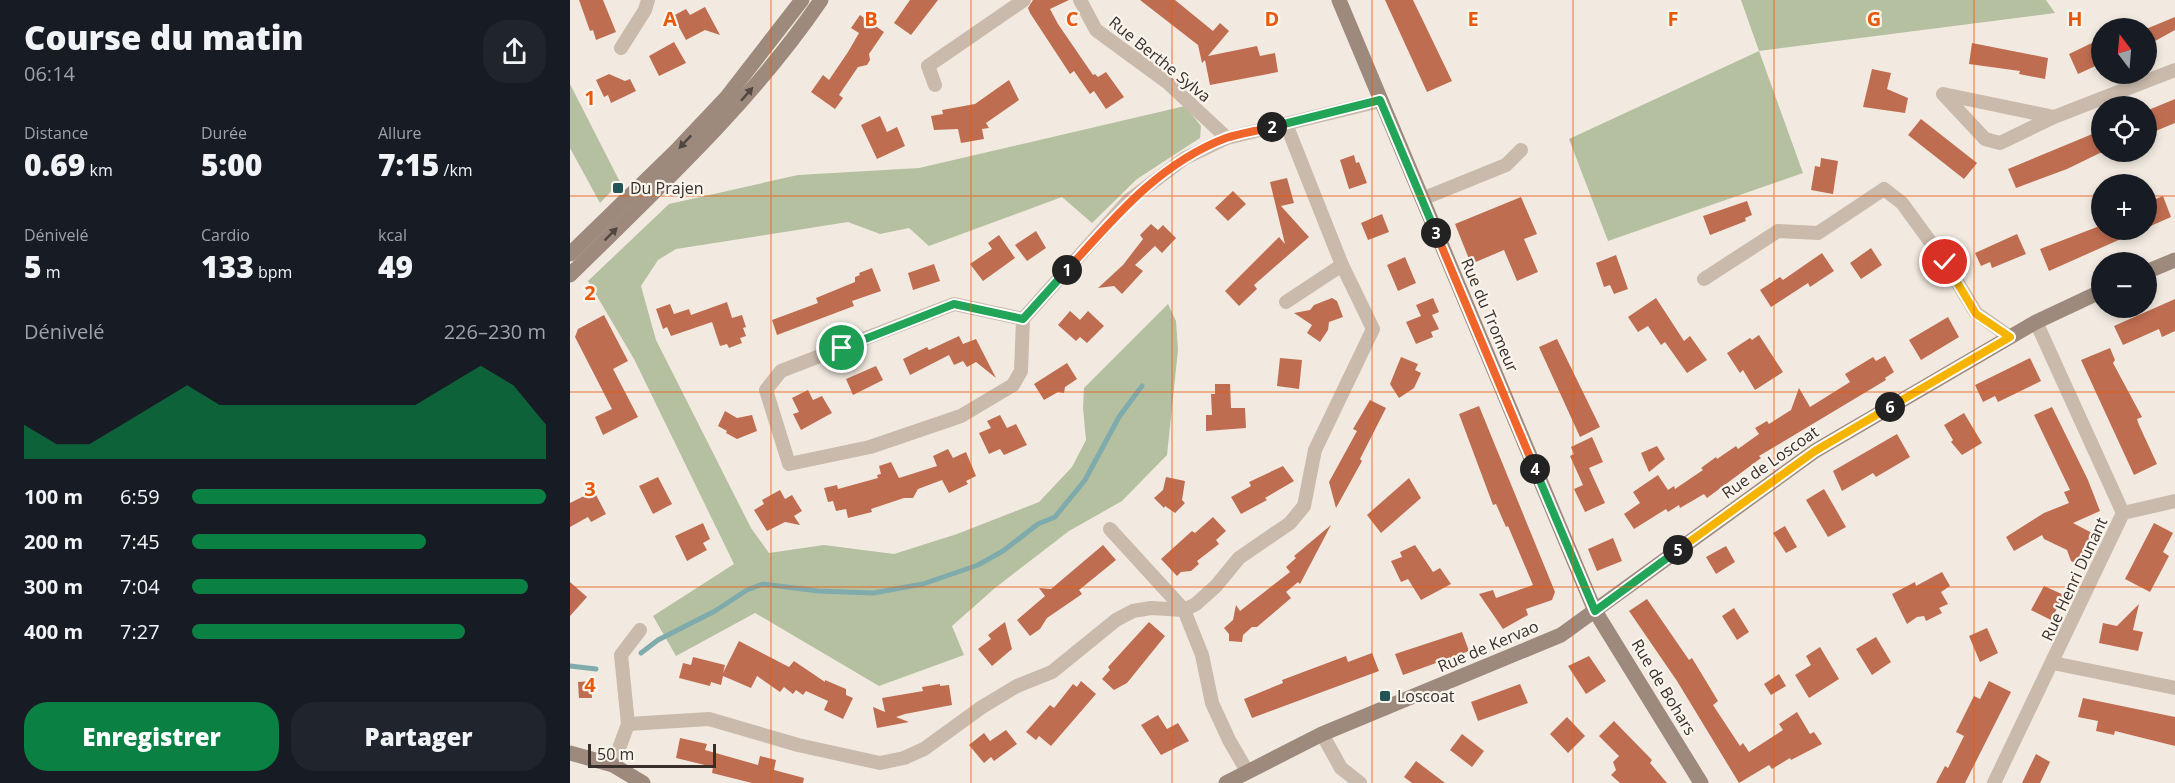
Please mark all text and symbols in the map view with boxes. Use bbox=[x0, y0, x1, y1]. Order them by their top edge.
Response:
text: A bbox=[663, 5, 677, 32]
text: B bbox=[864, 5, 878, 32]
text: C bbox=[1066, 5, 1079, 32]
text: D bbox=[1265, 5, 1279, 32]
text: E bbox=[1467, 5, 1479, 32]
text: F bbox=[1668, 5, 1678, 32]
text: G bbox=[1867, 5, 1881, 32]
text: H bbox=[2067, 5, 2083, 32]
street label: Rue Berthe Sylva bbox=[1104, 11, 1216, 107]
text: Course du matin bbox=[24, 15, 304, 60]
north arrow bbox=[2091, 18, 2157, 84]
map controls bbox=[2091, 18, 2157, 318]
button: share bbox=[483, 20, 546, 83]
text: 06:14 bbox=[24, 60, 75, 87]
text: 1 bbox=[584, 84, 596, 111]
one-way arrow bbox=[740, 87, 753, 102]
button: locate bbox=[2091, 96, 2157, 162]
pin: 2 bbox=[1257, 112, 1287, 142]
text: 2 bbox=[1267, 116, 1277, 138]
text: Distance bbox=[24, 122, 88, 144]
text: Durée bbox=[201, 122, 247, 144]
text: Allure bbox=[378, 122, 422, 144]
one-way arrow bbox=[678, 134, 692, 148]
text: 0.69 bbox=[24, 144, 85, 185]
text: 5:00 bbox=[201, 144, 262, 185]
text: 7:15 bbox=[378, 144, 439, 185]
text: km bbox=[85, 159, 113, 181]
text: /km bbox=[439, 159, 473, 181]
button: + bbox=[2091, 174, 2157, 240]
place label: Du Prajen bbox=[630, 177, 703, 199]
marker: Du Prajen bbox=[611, 181, 625, 195]
pin: 3 bbox=[1421, 218, 1451, 248]
text: 3 bbox=[1431, 222, 1441, 244]
text: Dénivelé bbox=[24, 224, 88, 246]
text: Cardio bbox=[201, 224, 250, 246]
text: kcal bbox=[378, 224, 407, 246]
one-way arrow bbox=[604, 227, 618, 241]
pin bbox=[1919, 236, 1970, 287]
icon: check bbox=[1928, 245, 1961, 278]
text: 5 bbox=[24, 246, 42, 287]
text: 133 bbox=[201, 246, 254, 287]
text: 49 bbox=[378, 246, 413, 287]
button: − bbox=[2091, 252, 2157, 318]
pin: 1 bbox=[1052, 255, 1082, 285]
street label: Rue du Tromeur bbox=[1456, 255, 1524, 376]
text: 1 bbox=[1062, 259, 1072, 281]
text: m bbox=[42, 261, 61, 283]
text: bpm bbox=[254, 261, 292, 283]
text: 2 bbox=[584, 279, 596, 306]
text: Dénivelé bbox=[24, 318, 105, 345]
text: 226–230 m bbox=[444, 318, 546, 345]
pin bbox=[816, 322, 867, 373]
icon: arrive bbox=[825, 331, 858, 364]
pin: 6 bbox=[1875, 392, 1905, 422]
text: 6 bbox=[1885, 396, 1895, 418]
street label: Rue de Loscoat bbox=[1717, 420, 1823, 503]
pin: 4 bbox=[1520, 454, 1550, 484]
text: 4 bbox=[1530, 458, 1540, 480]
text: 3 bbox=[584, 475, 596, 502]
text: 100 m bbox=[24, 483, 83, 510]
text: 6:59 bbox=[120, 483, 160, 510]
street label: Rue Henri Dunant bbox=[2036, 513, 2112, 644]
text: 200 m bbox=[24, 528, 83, 555]
text: 7:45 bbox=[120, 528, 160, 555]
pin: 5 bbox=[1663, 535, 1693, 565]
text: 5 bbox=[1673, 539, 1683, 561]
text: 300 m bbox=[24, 573, 83, 600]
text: 7:04 bbox=[120, 573, 160, 600]
street label: Rue de Kervao bbox=[1434, 615, 1542, 677]
text: 400 m bbox=[24, 618, 83, 645]
text: 7:27 bbox=[120, 618, 160, 645]
street label: Rue de Bohars bbox=[1627, 635, 1701, 739]
text: 4 bbox=[584, 671, 596, 698]
place label: Loscoat bbox=[1397, 685, 1455, 707]
marker: Loscoat bbox=[1378, 689, 1392, 703]
button: Enregistrer bbox=[24, 702, 279, 771]
button: Partager bbox=[291, 702, 546, 771]
scale bar bbox=[588, 741, 716, 768]
text: 50 m bbox=[597, 743, 634, 765]

